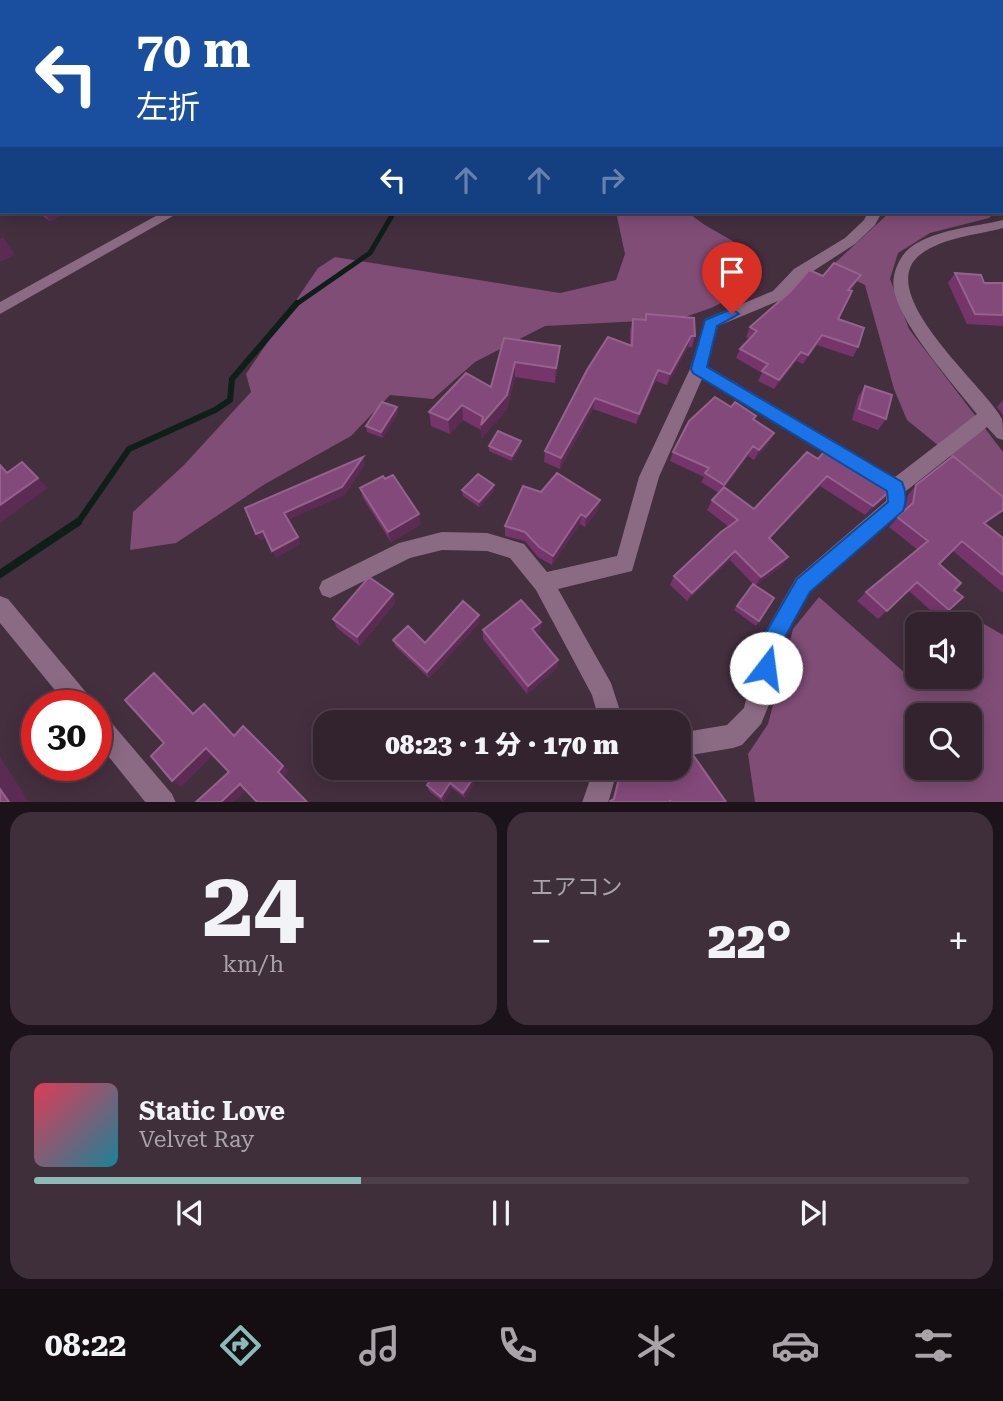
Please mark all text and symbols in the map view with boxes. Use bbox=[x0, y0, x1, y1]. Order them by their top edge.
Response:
text: 70 m bbox=[136, 22, 251, 79]
icon: left bbox=[21, 28, 112, 119]
text: 左折 bbox=[136, 88, 200, 126]
icon: left bbox=[374, 161, 412, 199]
icon: ahead bbox=[447, 161, 485, 199]
icon: ahead bbox=[520, 161, 558, 199]
icon: right bbox=[593, 161, 631, 199]
pin bbox=[702, 242, 762, 314]
icon: arrive bbox=[713, 253, 751, 291]
map controls bbox=[905, 612, 982, 780]
button: sound bbox=[905, 612, 982, 689]
position arrow bbox=[729, 631, 803, 705]
speed limit sign: 30 bbox=[21, 690, 112, 781]
button: search bbox=[905, 703, 982, 780]
text: 08:23 · 1 分 · 170 m bbox=[385, 730, 619, 760]
text: 24 bbox=[202, 852, 304, 958]
text: エアコン bbox=[531, 874, 623, 901]
text: 22° bbox=[708, 910, 792, 971]
text: − bbox=[531, 919, 552, 963]
text: + bbox=[948, 919, 969, 963]
text: km/h bbox=[222, 951, 284, 978]
text: Static Love bbox=[139, 1096, 285, 1126]
text: Velvet Ray bbox=[139, 1126, 254, 1153]
icon: previous bbox=[171, 1194, 209, 1232]
icon: pause bbox=[482, 1194, 520, 1232]
icon: next bbox=[794, 1194, 832, 1232]
icon: directions bbox=[216, 1321, 265, 1370]
icon: music bbox=[355, 1321, 404, 1370]
icon: phone bbox=[493, 1321, 542, 1370]
icon: climate bbox=[632, 1321, 681, 1370]
icon: car bbox=[771, 1321, 820, 1370]
icon: filters bbox=[909, 1321, 958, 1370]
text: 08:22 bbox=[45, 1326, 127, 1364]

